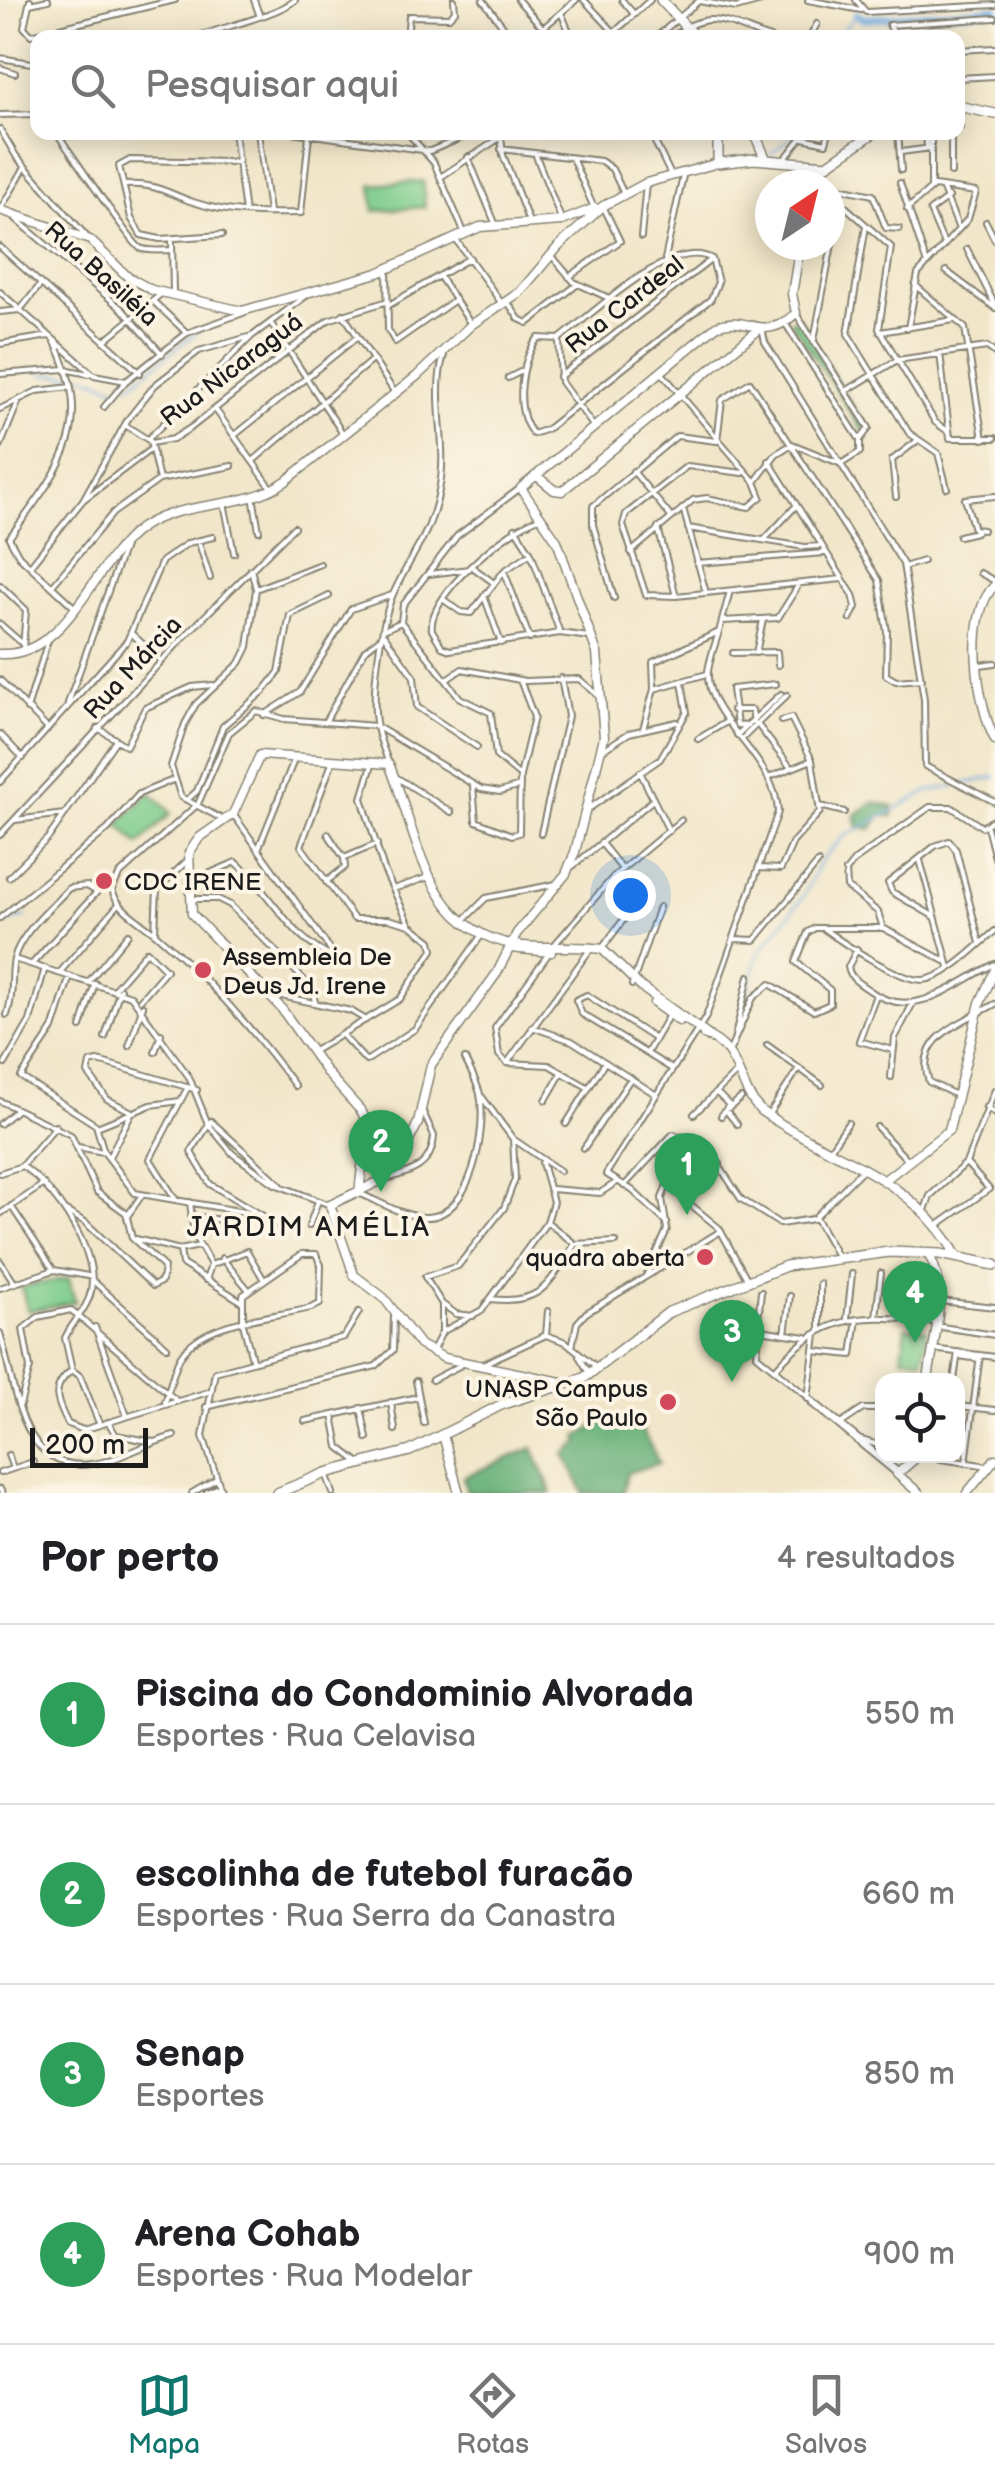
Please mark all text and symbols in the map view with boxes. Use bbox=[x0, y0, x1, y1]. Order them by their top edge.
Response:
search box bbox=[30, 30, 965, 140]
icon: search bbox=[65, 58, 120, 113]
text: Pesquisar aqui bbox=[145, 63, 399, 108]
north arrow bbox=[755, 170, 845, 260]
street label: Rua Basiléia bbox=[38, 215, 164, 333]
street label: Rua Cardeal bbox=[559, 249, 690, 361]
street label: Rua Nicaraguá bbox=[155, 307, 309, 434]
street label: Rua Márcia bbox=[77, 610, 189, 726]
place label: CDC IRENE bbox=[124, 867, 262, 898]
marker: CDC IRENE bbox=[93, 870, 115, 892]
your location bbox=[605, 870, 656, 921]
place label: Assembleia De Deus Jd. Irene bbox=[223, 942, 392, 1002]
marker: Assembleia De Deus Jd. Irene bbox=[192, 959, 214, 981]
pin: 2 bbox=[348, 1110, 414, 1192]
pin: 1 bbox=[654, 1132, 720, 1215]
district label: JARDIM AMÉLIA bbox=[187, 1210, 431, 1244]
place label: quadra aberta bbox=[525, 1243, 685, 1274]
marker: quadra aberta bbox=[694, 1246, 716, 1268]
pin: 4 bbox=[882, 1260, 948, 1343]
pin: 3 bbox=[700, 1300, 764, 1382]
map controls bbox=[875, 1373, 965, 1463]
button: locate bbox=[875, 1373, 965, 1463]
place label: UNASP Campus São Paulo bbox=[465, 1374, 648, 1434]
marker: UNASP Campus São Paulo bbox=[657, 1391, 679, 1413]
scale bar bbox=[30, 1423, 148, 1468]
text: 200 m bbox=[45, 1429, 125, 1462]
text: Por perto bbox=[40, 1533, 219, 1584]
text: 4 resultados bbox=[777, 1539, 955, 1578]
text: Piscina do Condominio Alvorada bbox=[135, 1672, 694, 1717]
text: 1 bbox=[66, 1695, 79, 1734]
text: 550 m bbox=[864, 1695, 955, 1734]
text: Esportes · Rua Celavisa bbox=[135, 1717, 476, 1756]
text: escolinha de futebol furacão bbox=[135, 1852, 633, 1897]
text: 2 bbox=[63, 1875, 82, 1914]
text: 660 m bbox=[862, 1875, 955, 1914]
text: Esportes · Rua Serra da Canastra bbox=[135, 1897, 616, 1936]
text: Senap bbox=[135, 2032, 245, 2077]
text: 3 bbox=[63, 2055, 82, 2094]
text: 850 m bbox=[864, 2055, 955, 2094]
text: Esportes bbox=[135, 2077, 264, 2116]
text: Arena Cohab bbox=[135, 2212, 361, 2257]
text: 4 bbox=[63, 2235, 82, 2274]
text: 900 m bbox=[864, 2235, 955, 2274]
text: Esportes · Rua Modelar bbox=[135, 2257, 472, 2296]
tab: Mapa bbox=[128, 2368, 200, 2461]
tab: Rotas bbox=[456, 2368, 529, 2461]
tab: Salvos bbox=[785, 2368, 867, 2461]

